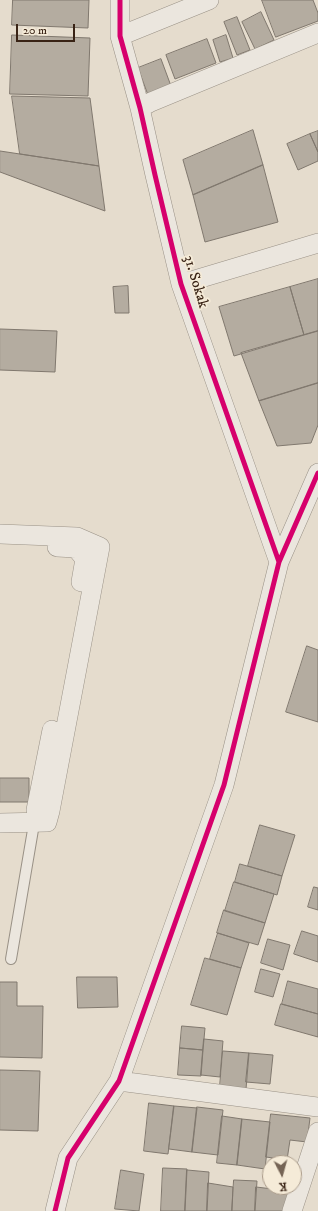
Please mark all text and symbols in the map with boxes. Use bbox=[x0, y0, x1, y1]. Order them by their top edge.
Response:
scale bar bbox=[18, 16, 77, 42]
text: 20 m bbox=[23, 23, 47, 38]
street label: 31. Sokak bbox=[178, 253, 212, 311]
north arrow bbox=[262, 1155, 302, 1195]
text: K bbox=[279, 1179, 288, 1193]

